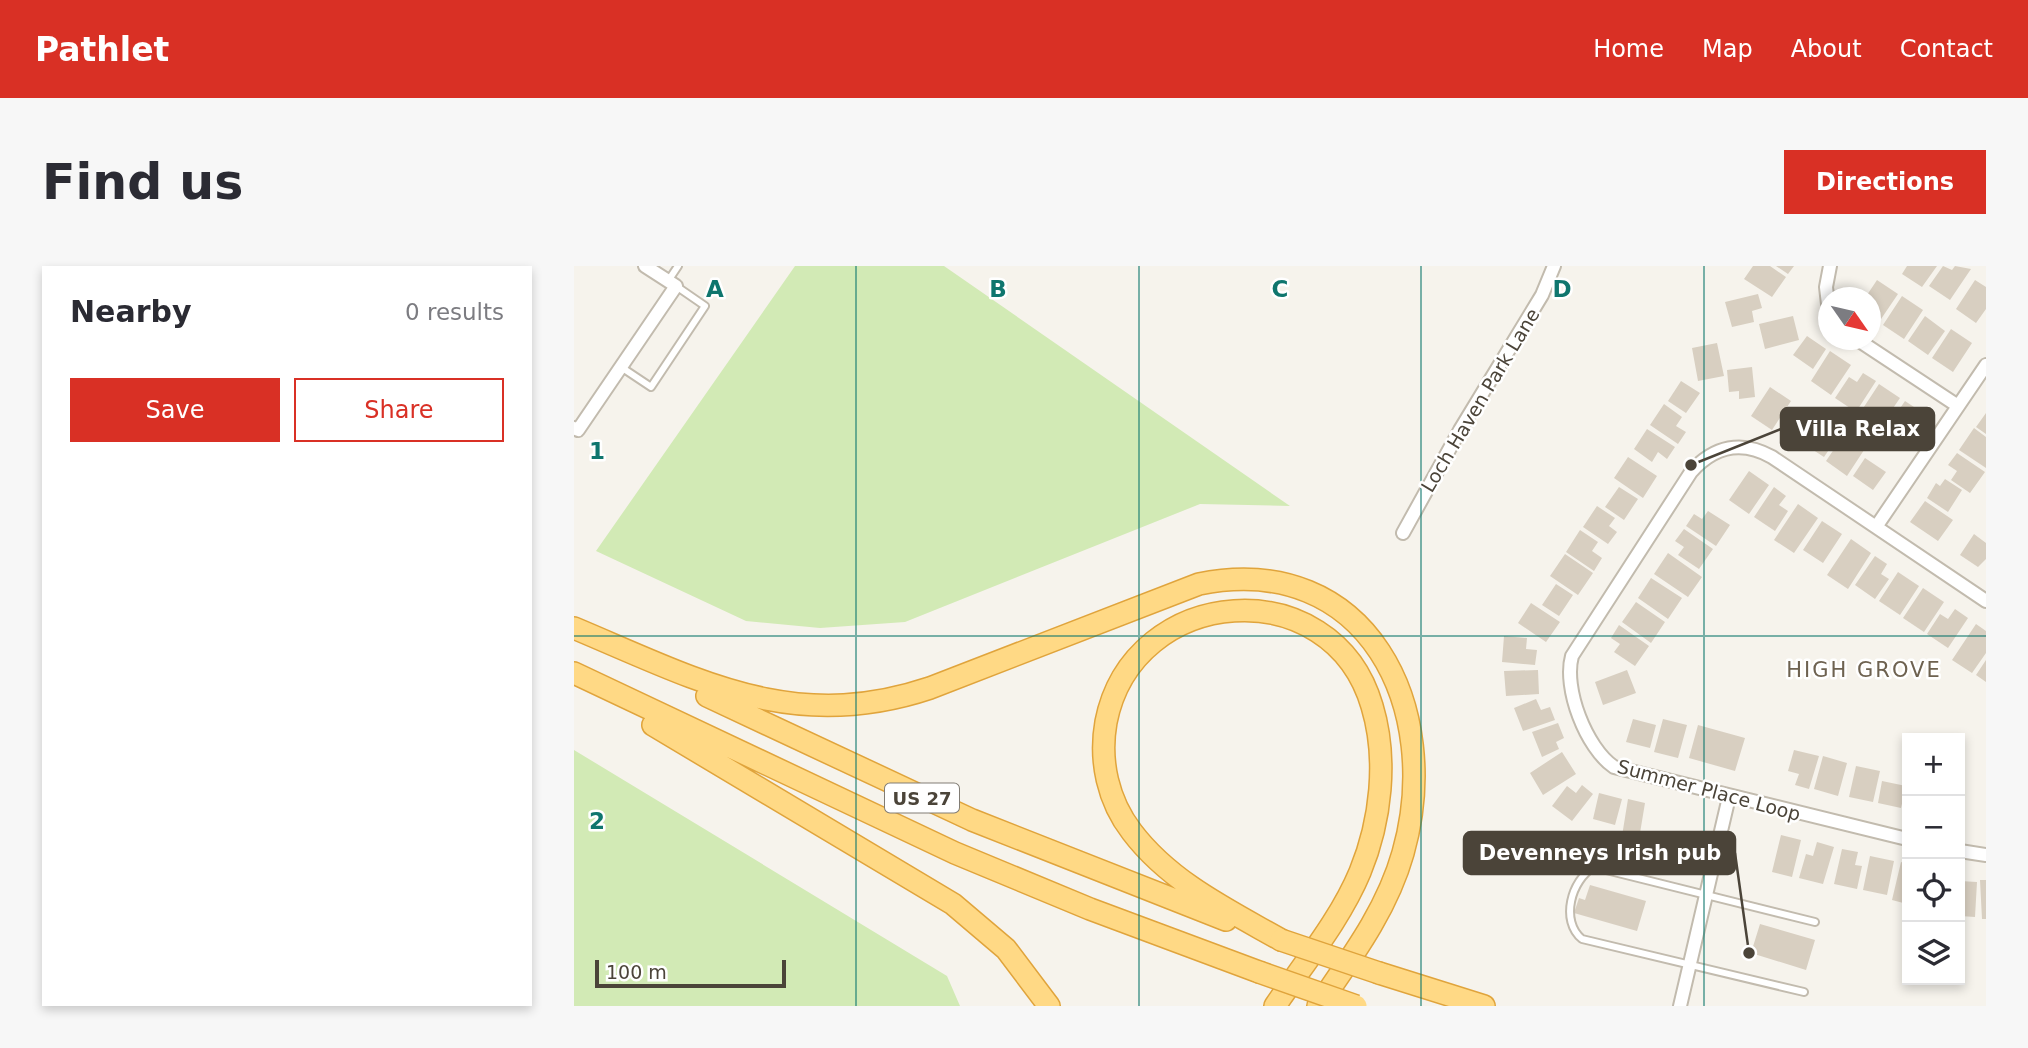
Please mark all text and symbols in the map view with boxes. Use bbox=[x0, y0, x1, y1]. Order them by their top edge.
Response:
text: Pathlet bbox=[35, 30, 169, 69]
text: Home bbox=[1593, 35, 1664, 63]
text: Map bbox=[1702, 35, 1753, 63]
text: About bbox=[1791, 35, 1862, 63]
text: Contact bbox=[1900, 35, 1993, 63]
button: Directions bbox=[1784, 150, 1986, 214]
text: Find us bbox=[42, 154, 243, 211]
text: A bbox=[706, 276, 724, 302]
text: B bbox=[989, 276, 1007, 302]
text: C bbox=[1272, 276, 1288, 302]
text: D bbox=[1552, 276, 1572, 302]
north arrow bbox=[1818, 287, 1881, 350]
text: Nearby bbox=[70, 294, 192, 329]
text: 0 results bbox=[405, 299, 504, 325]
street label: Loch Haven Park Lane bbox=[1416, 304, 1544, 496]
button: Save bbox=[70, 378, 280, 442]
button: Share bbox=[294, 378, 504, 442]
callout: Villa Relax bbox=[1781, 408, 1934, 450]
text: Villa Relax bbox=[1796, 417, 1921, 441]
text: 1 bbox=[589, 438, 605, 464]
district label: HIGH GROVE bbox=[1786, 658, 1942, 682]
map controls bbox=[1902, 733, 1965, 985]
button: + bbox=[1902, 733, 1965, 796]
street label: Summer Place Loop bbox=[1615, 755, 1803, 825]
road number: US 27 bbox=[885, 784, 959, 812]
button: − bbox=[1902, 796, 1965, 859]
text: 2 bbox=[589, 808, 605, 834]
callout: Devenneys Irish pub bbox=[1464, 832, 1735, 874]
text: Devenneys Irish pub bbox=[1479, 841, 1721, 865]
button: locate bbox=[1902, 859, 1965, 922]
button: layers bbox=[1902, 922, 1965, 985]
scale bar bbox=[595, 957, 786, 989]
text: 100 m bbox=[606, 961, 667, 983]

